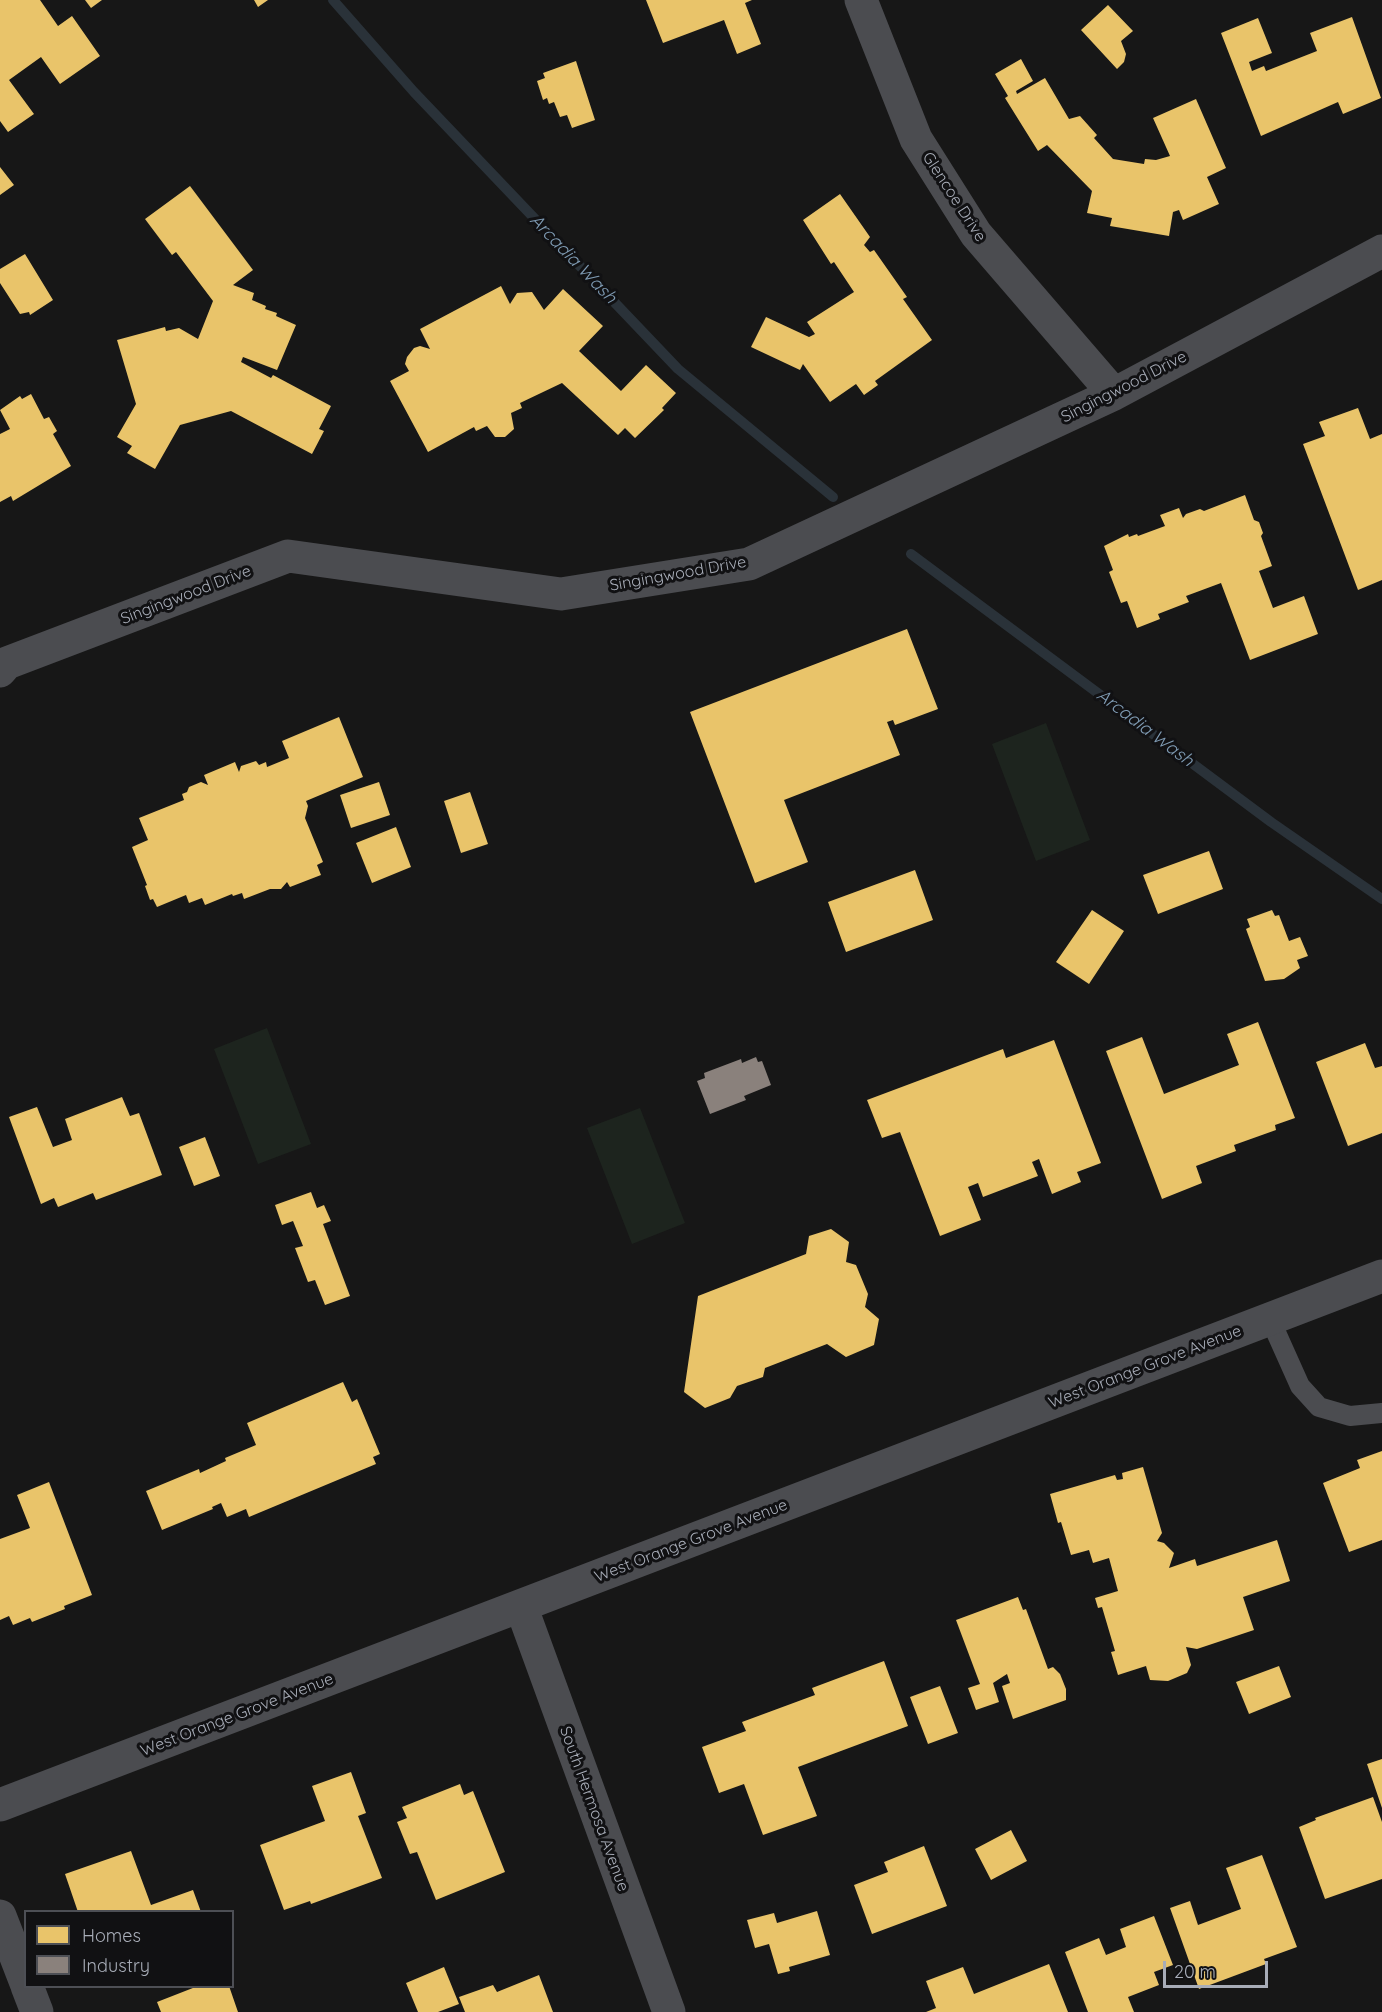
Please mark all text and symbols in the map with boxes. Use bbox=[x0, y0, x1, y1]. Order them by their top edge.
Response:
street label: Glencoe Drive bbox=[918, 149, 990, 245]
water label: Arcadia Wash bbox=[525, 210, 621, 308]
street label: Singingwood Drive bbox=[1058, 347, 1190, 427]
street label: Singingwood Drive bbox=[608, 553, 748, 595]
street label: Singingwood Drive bbox=[118, 561, 254, 629]
water label: Arcadia Wash bbox=[1092, 685, 1198, 771]
street label: West Orange Grove Avenue bbox=[1046, 1321, 1244, 1413]
street label: West Orange Grove Avenue bbox=[592, 1495, 790, 1587]
street label: West Orange Grove Avenue bbox=[138, 1669, 336, 1761]
street label: South Hermosa Avenue bbox=[555, 1724, 633, 1894]
legend bbox=[24, 1910, 234, 1988]
text: Homes bbox=[82, 1924, 141, 1947]
scale bar bbox=[1166, 1949, 1271, 1987]
text: Industry bbox=[82, 1954, 150, 1977]
text: 20 m bbox=[1174, 1960, 1216, 1983]

